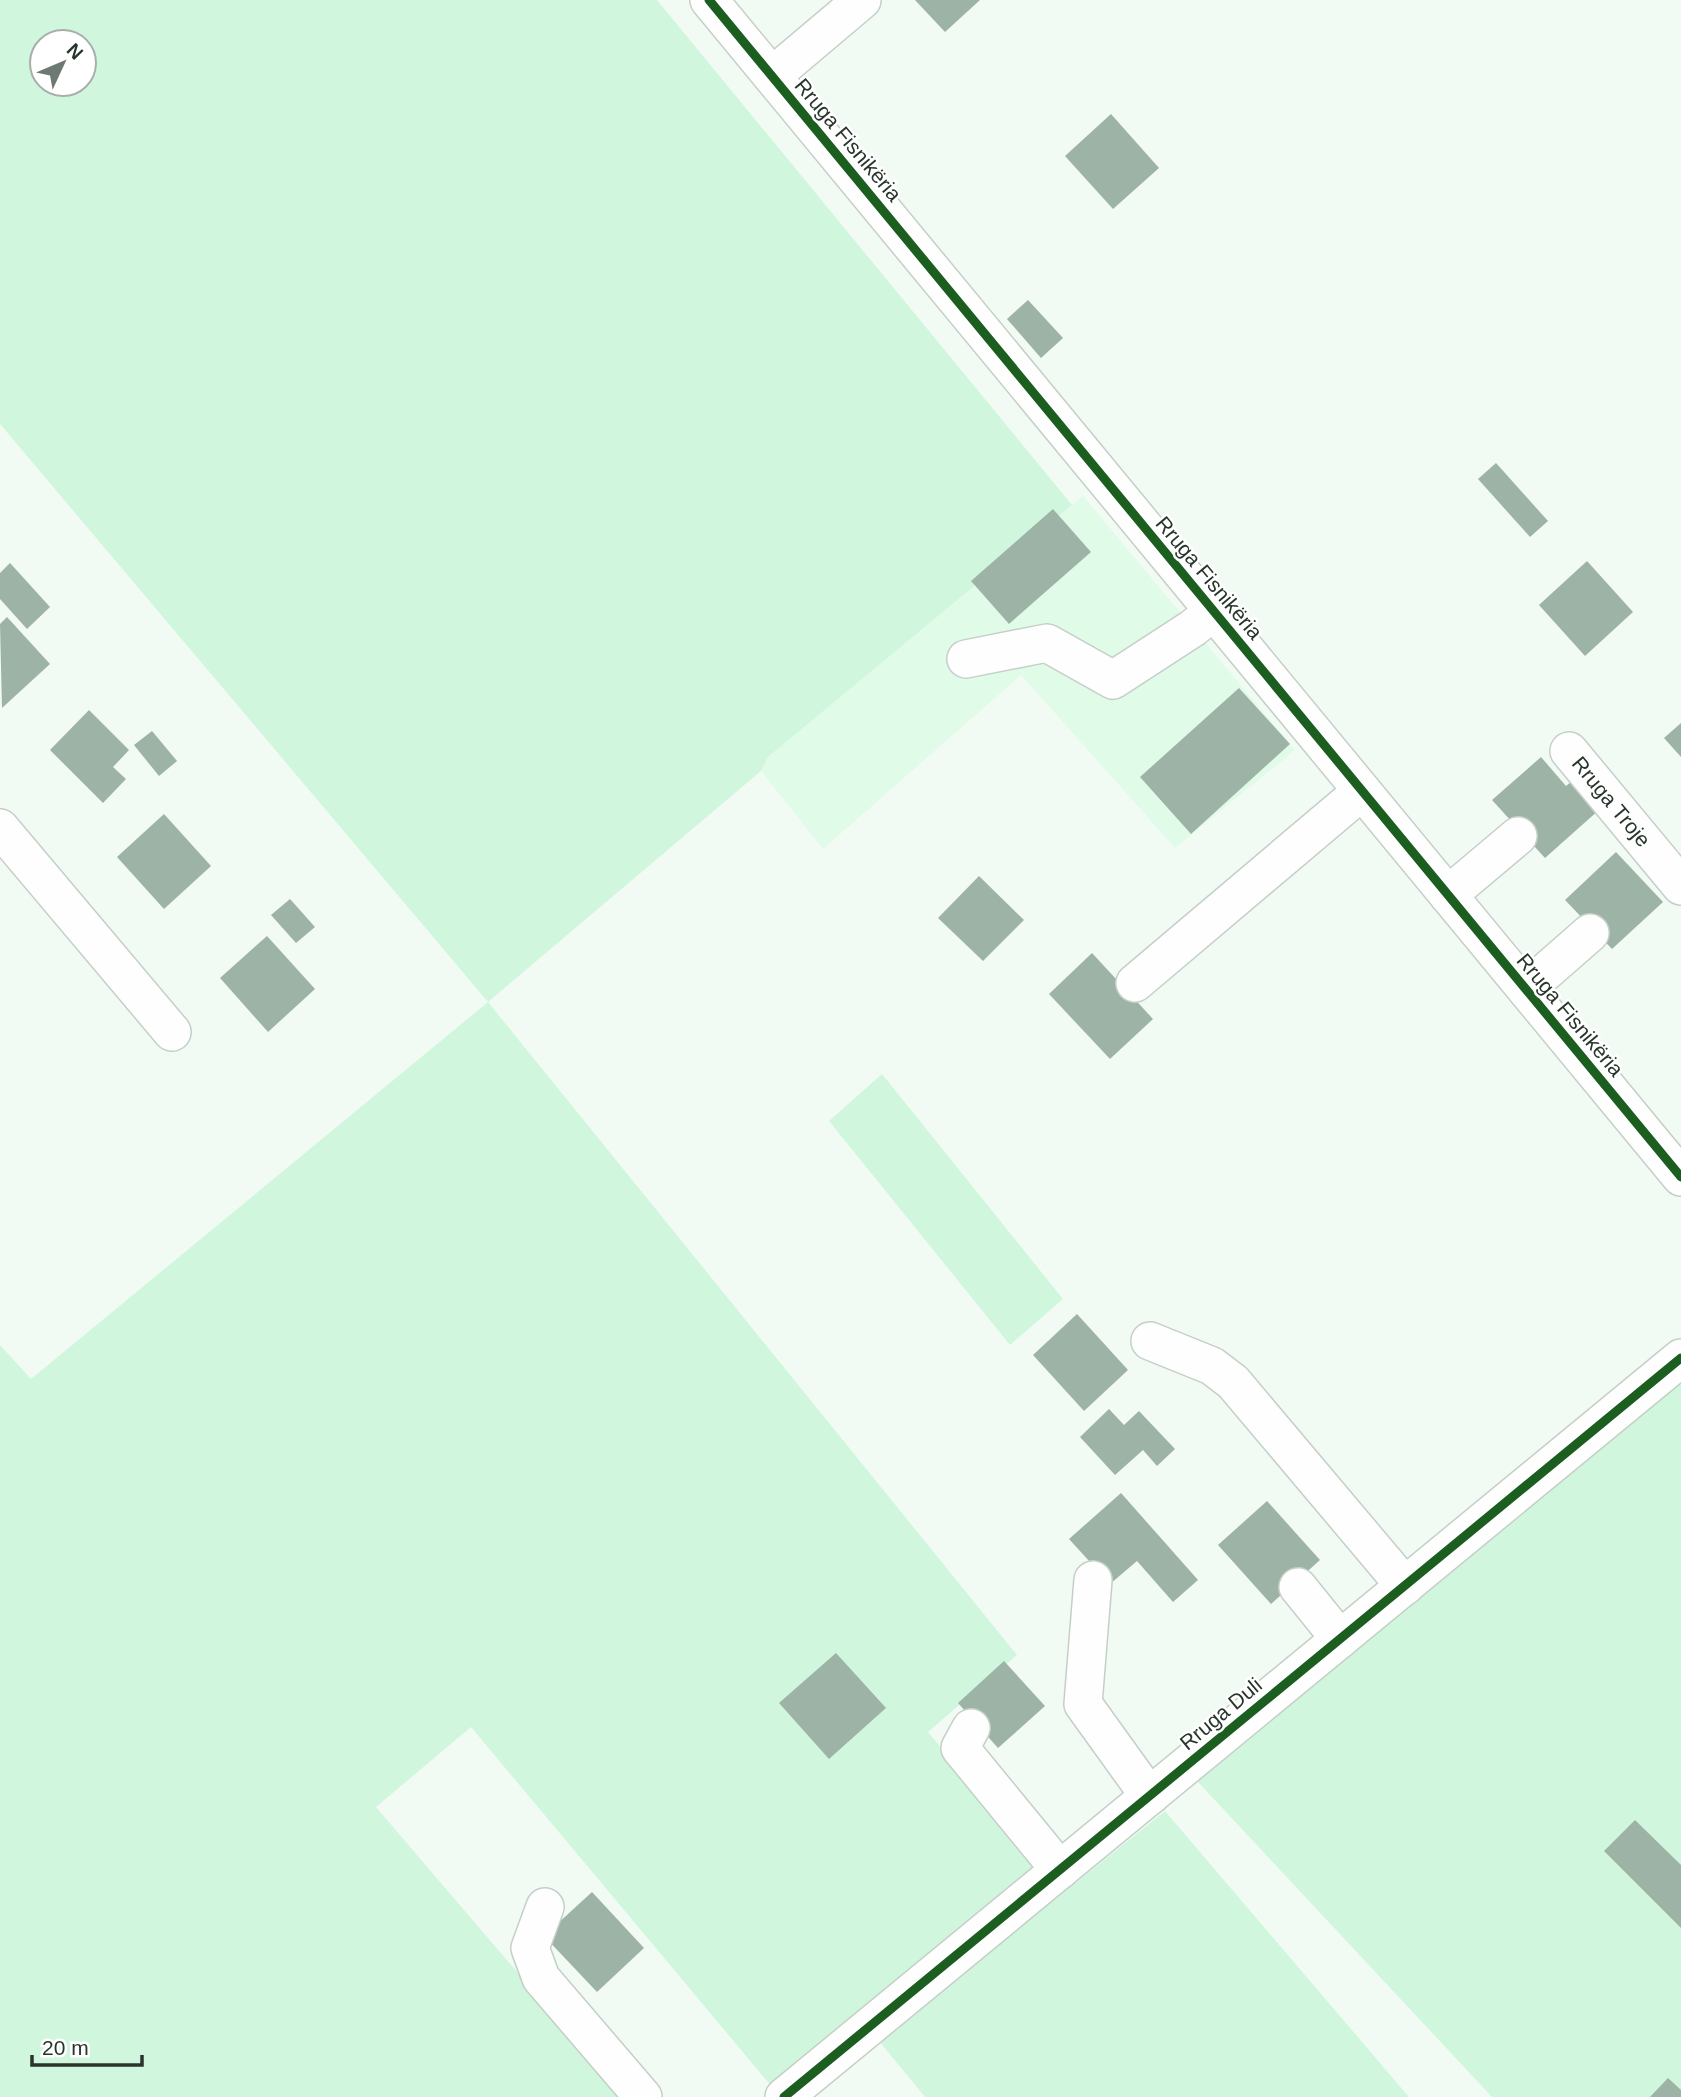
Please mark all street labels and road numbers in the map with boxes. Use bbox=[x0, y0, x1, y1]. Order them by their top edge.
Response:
street label: Rruga Fisnikëria bbox=[790, 74, 907, 206]
street label: Rruga Fisnikëria bbox=[1151, 512, 1268, 644]
street label: Rruga Troje bbox=[1568, 752, 1655, 851]
street label: Rruga Fisnikëria bbox=[1512, 949, 1629, 1081]
street label: Rruga Duli bbox=[1175, 1673, 1266, 1754]

